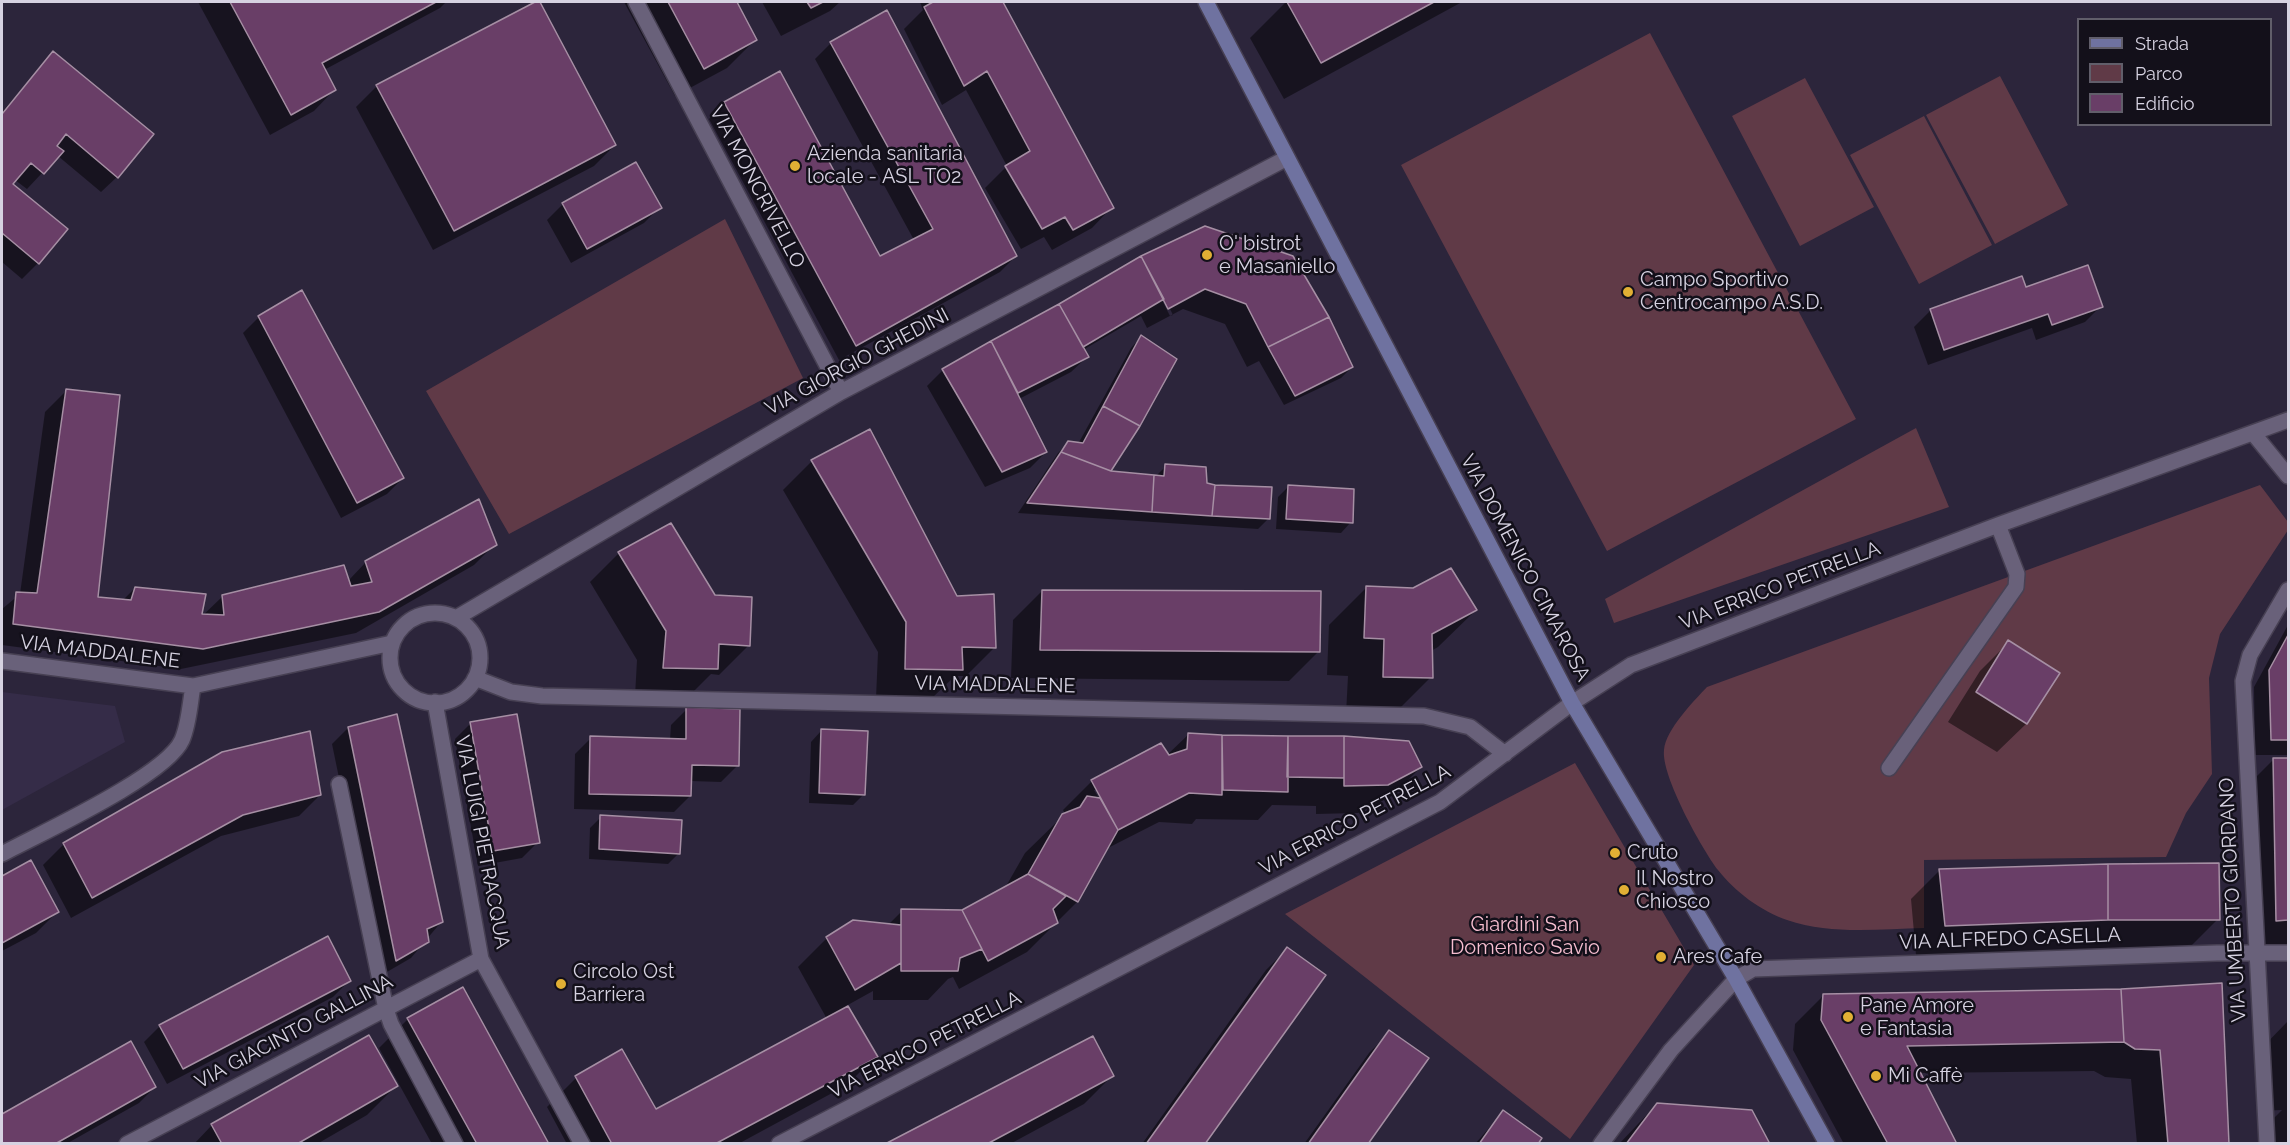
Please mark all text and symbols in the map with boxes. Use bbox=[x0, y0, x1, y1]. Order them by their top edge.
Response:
legend bbox=[2077, 18, 2272, 126]
text: Strada bbox=[2135, 33, 2189, 54]
text: Parco bbox=[2135, 63, 2182, 84]
text: Edificio bbox=[2135, 93, 2194, 114]
street label: VIA MONCRIVELLO bbox=[704, 102, 810, 272]
place label: Azienda sanitaria locale - ASL TO2 bbox=[807, 142, 963, 189]
marker: Azienda sanitaria locale - ASL TO2 bbox=[788, 159, 802, 173]
place label: O' bistrot e Masaniello bbox=[1219, 232, 1335, 279]
marker: O' bistrot e Masaniello bbox=[1200, 248, 1214, 262]
place label: Campo Sportivo Centrocampo A.S.D. bbox=[1640, 268, 1823, 315]
marker: Campo Sportivo Centrocampo A.S.D. bbox=[1621, 285, 1635, 299]
street label: VIA GIORGIO GHEDINI bbox=[761, 303, 953, 421]
street label: VIA DOMENICO CIMAROSA bbox=[1455, 450, 1595, 686]
street label: VIA ERRICO PETRELLA bbox=[1676, 537, 1884, 635]
street label: VIA MADDALENE bbox=[18, 630, 182, 674]
street label: VIA MADDALENE bbox=[914, 672, 1076, 698]
street label: VIA LUIGI PIETRACQUA bbox=[450, 733, 514, 951]
street label: VIA ERRICO PETRELLA bbox=[1255, 759, 1455, 881]
street label: VIA UMBERTO GIORDANO bbox=[2215, 777, 2251, 1023]
place label: Cruto bbox=[1627, 841, 1678, 865]
marker: Cruto bbox=[1608, 846, 1622, 860]
place label: Il Nostro Chiosco bbox=[1636, 867, 1714, 914]
marker: Il Nostro Chiosco bbox=[1617, 883, 1631, 897]
park label: Giardini San Domenico Savio bbox=[1450, 913, 1600, 960]
street label: VIA ALFREDO CASELLA bbox=[1899, 923, 2121, 955]
place label: Ares Cafe bbox=[1673, 945, 1762, 969]
marker: Ares Cafe bbox=[1654, 950, 1668, 964]
place label: Circolo Ost Barriera bbox=[573, 960, 674, 1007]
street label: VIA GIACINTO GALLINA bbox=[191, 970, 397, 1094]
marker: Circolo Ost Barriera bbox=[554, 977, 568, 991]
street label: VIA ERRICO PETRELLA bbox=[825, 986, 1025, 1104]
place label: Pane Amore e Fantasia bbox=[1860, 994, 1974, 1041]
marker: Pane Amore e Fantasia bbox=[1841, 1010, 1855, 1024]
place label: Mi Caffè bbox=[1888, 1064, 1963, 1088]
marker: Mi Caffè bbox=[1869, 1069, 1883, 1083]

